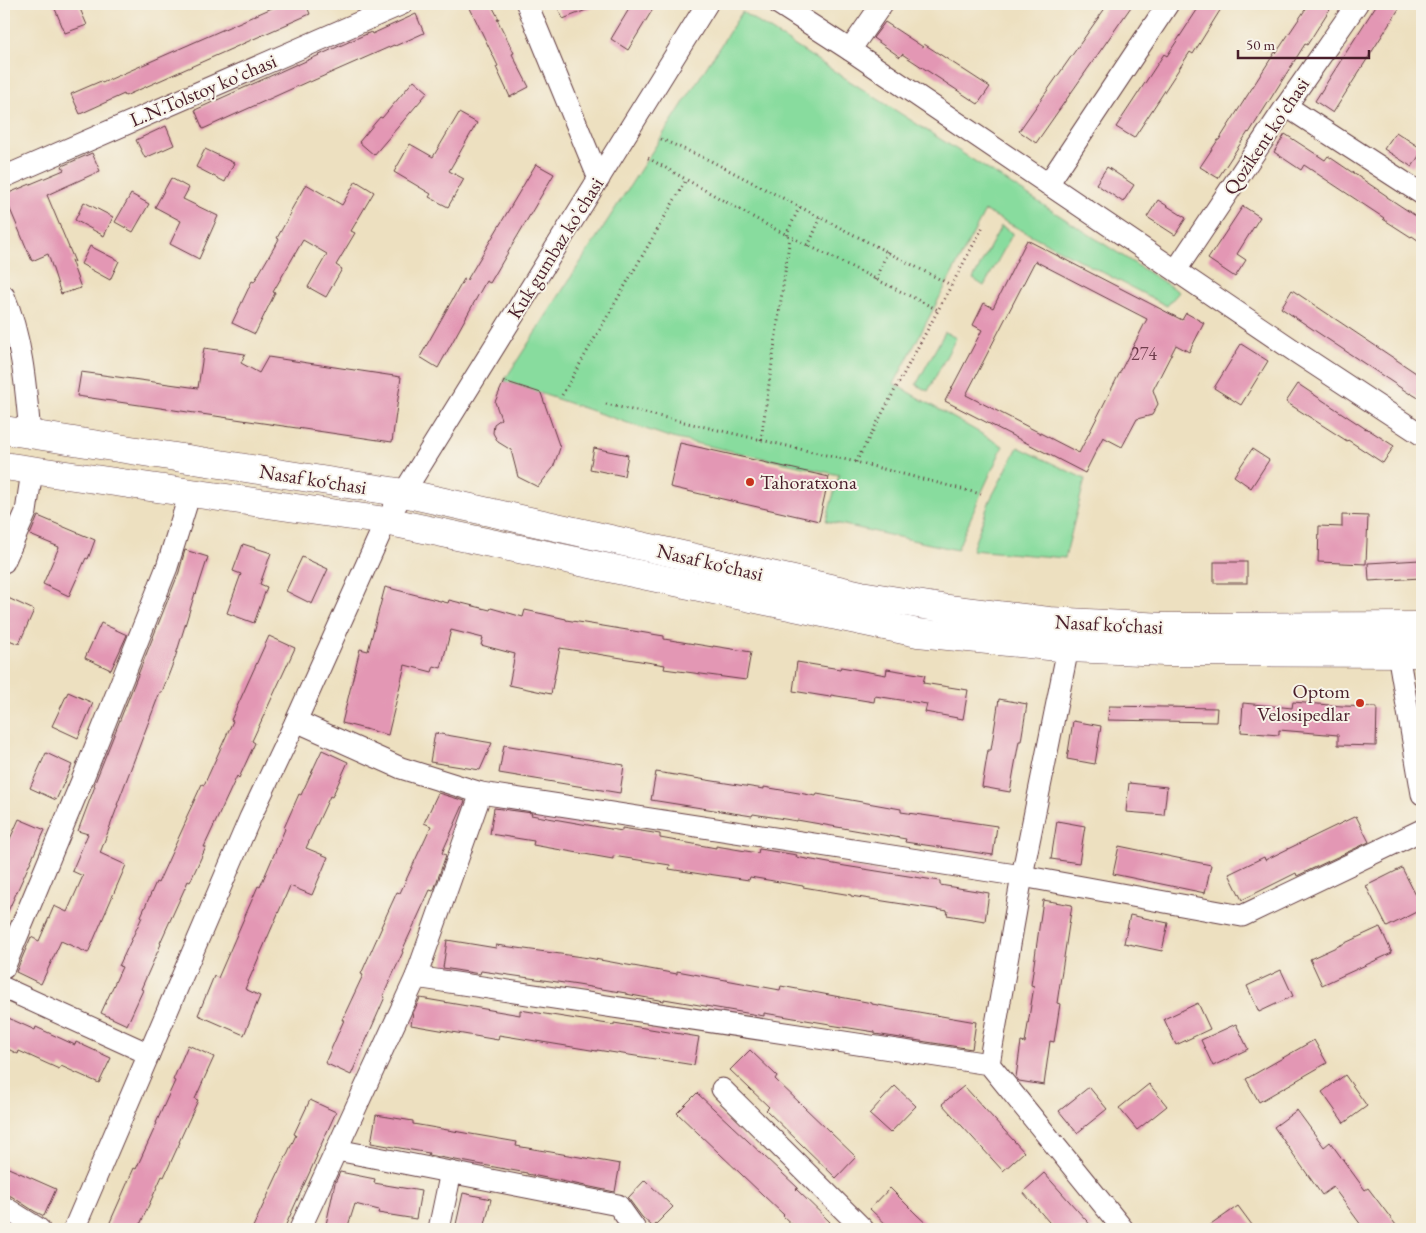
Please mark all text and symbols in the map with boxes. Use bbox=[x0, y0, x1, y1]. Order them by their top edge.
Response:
scale bar bbox=[1238, 28, 1370, 60]
text: 50 m bbox=[1246, 35, 1275, 54]
street label: L.N.Tolstoy ko'chasi bbox=[126, 47, 280, 133]
street label: Qozikent ko'chasi bbox=[1217, 72, 1315, 200]
street label: Kuk gumbaz ko'chasi bbox=[501, 172, 609, 324]
house number: 274 bbox=[1131, 342, 1157, 365]
street label: Nasaf ko‘chasi bbox=[257, 458, 369, 500]
place label: Tahoratxona bbox=[760, 469, 857, 495]
marker: Tahoratxona bbox=[744, 476, 756, 488]
street label: Nasaf ko‘chasi bbox=[654, 537, 766, 587]
street label: Nasaf ko‘chasi bbox=[1054, 608, 1164, 640]
place label: Optom Velosipedlar bbox=[1257, 678, 1350, 727]
marker: Optom Velosipedlar bbox=[1354, 697, 1366, 709]

